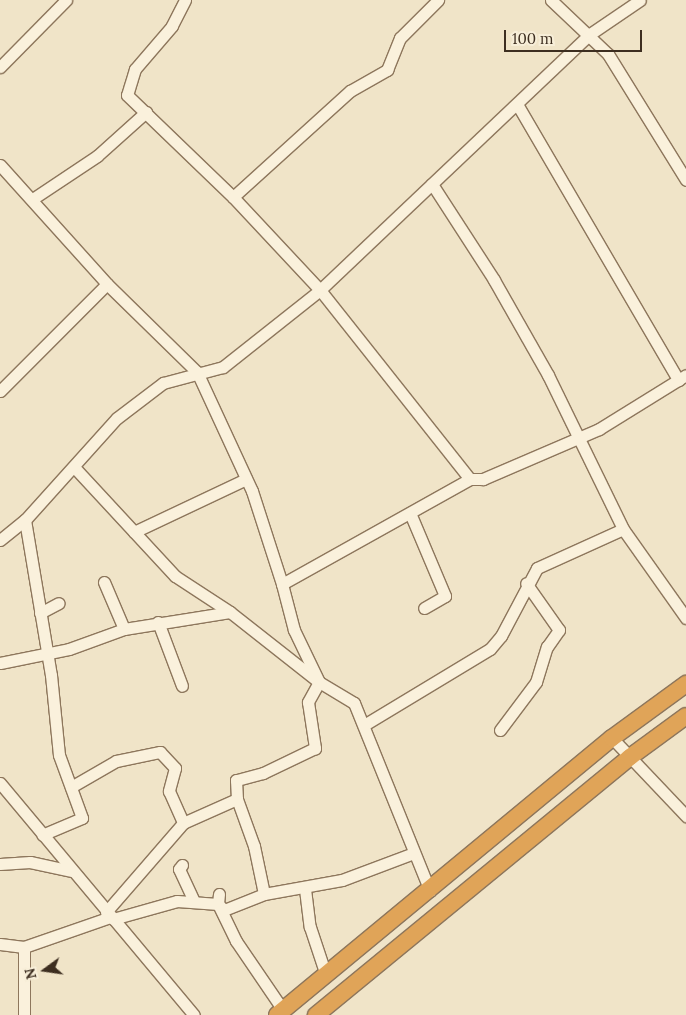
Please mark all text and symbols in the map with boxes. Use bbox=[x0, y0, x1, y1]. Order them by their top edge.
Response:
scale bar bbox=[506, 20, 644, 52]
text: 100 m bbox=[512, 29, 553, 48]
north arrow bbox=[20, 945, 70, 995]
text: N bbox=[20, 966, 40, 981]

